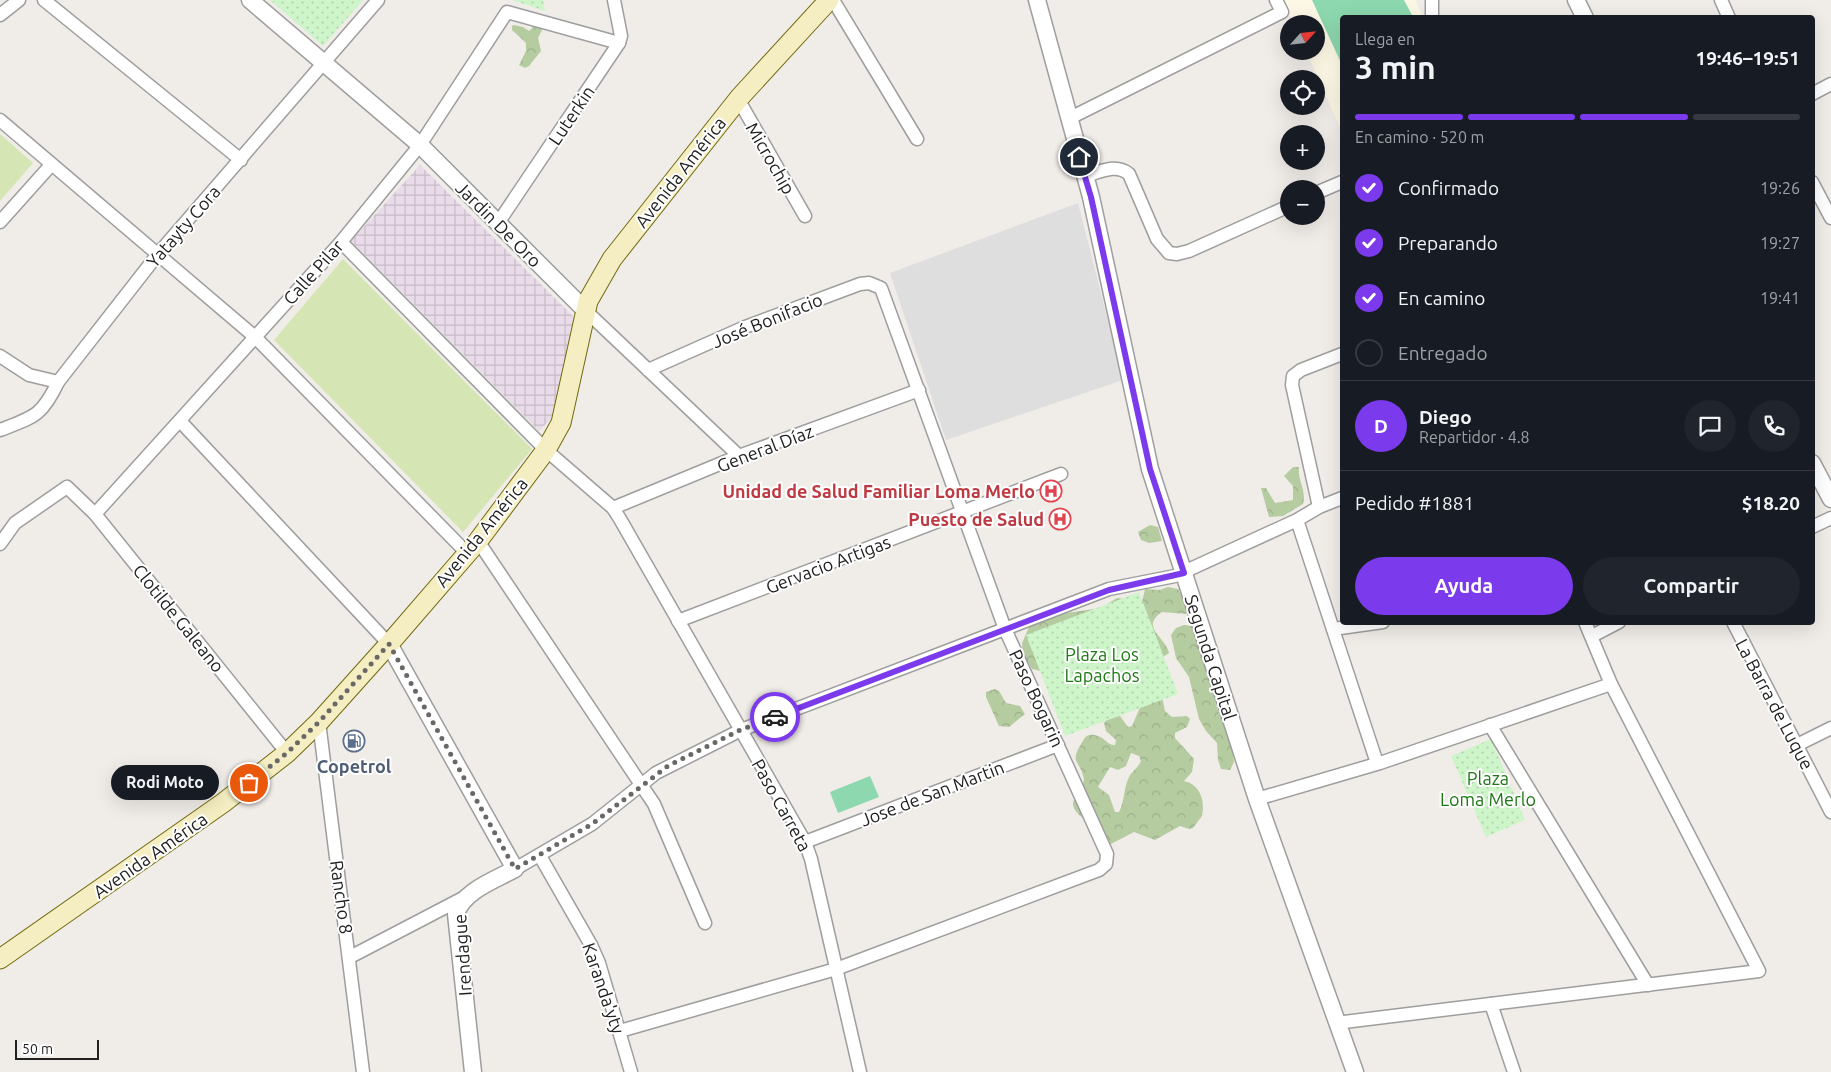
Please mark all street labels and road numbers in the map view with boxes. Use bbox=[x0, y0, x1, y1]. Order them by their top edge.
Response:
street label: Luterkin bbox=[544, 82, 598, 148]
street label: Avenida América bbox=[631, 113, 729, 231]
street label: Microchip bbox=[743, 119, 799, 197]
street label: Jardin De Oro bbox=[452, 177, 546, 271]
street label: Yatayty Cora bbox=[142, 181, 224, 271]
street label: Calle Pilar bbox=[279, 236, 347, 308]
street label: José Bonifacio bbox=[709, 289, 825, 351]
street label: General Díaz bbox=[714, 420, 816, 476]
street label: Avenida América bbox=[431, 473, 531, 591]
street label: Gervacio Artigas bbox=[763, 531, 893, 597]
street label: Clotilde Galeano bbox=[129, 560, 229, 676]
street label: Segunda Capital bbox=[1181, 592, 1241, 722]
street label: La Barra de Luque bbox=[1732, 635, 1818, 773]
street label: Paso Bogarin bbox=[1006, 646, 1068, 750]
street label: Paso Carreta bbox=[748, 755, 816, 855]
street label: Jose de San Martin bbox=[857, 756, 1007, 830]
street label: Avenida América bbox=[89, 808, 211, 902]
street label: Rancho 8 bbox=[327, 859, 357, 935]
street label: Irendague bbox=[449, 913, 475, 997]
street label: Karanda'yty bbox=[579, 940, 629, 1036]

